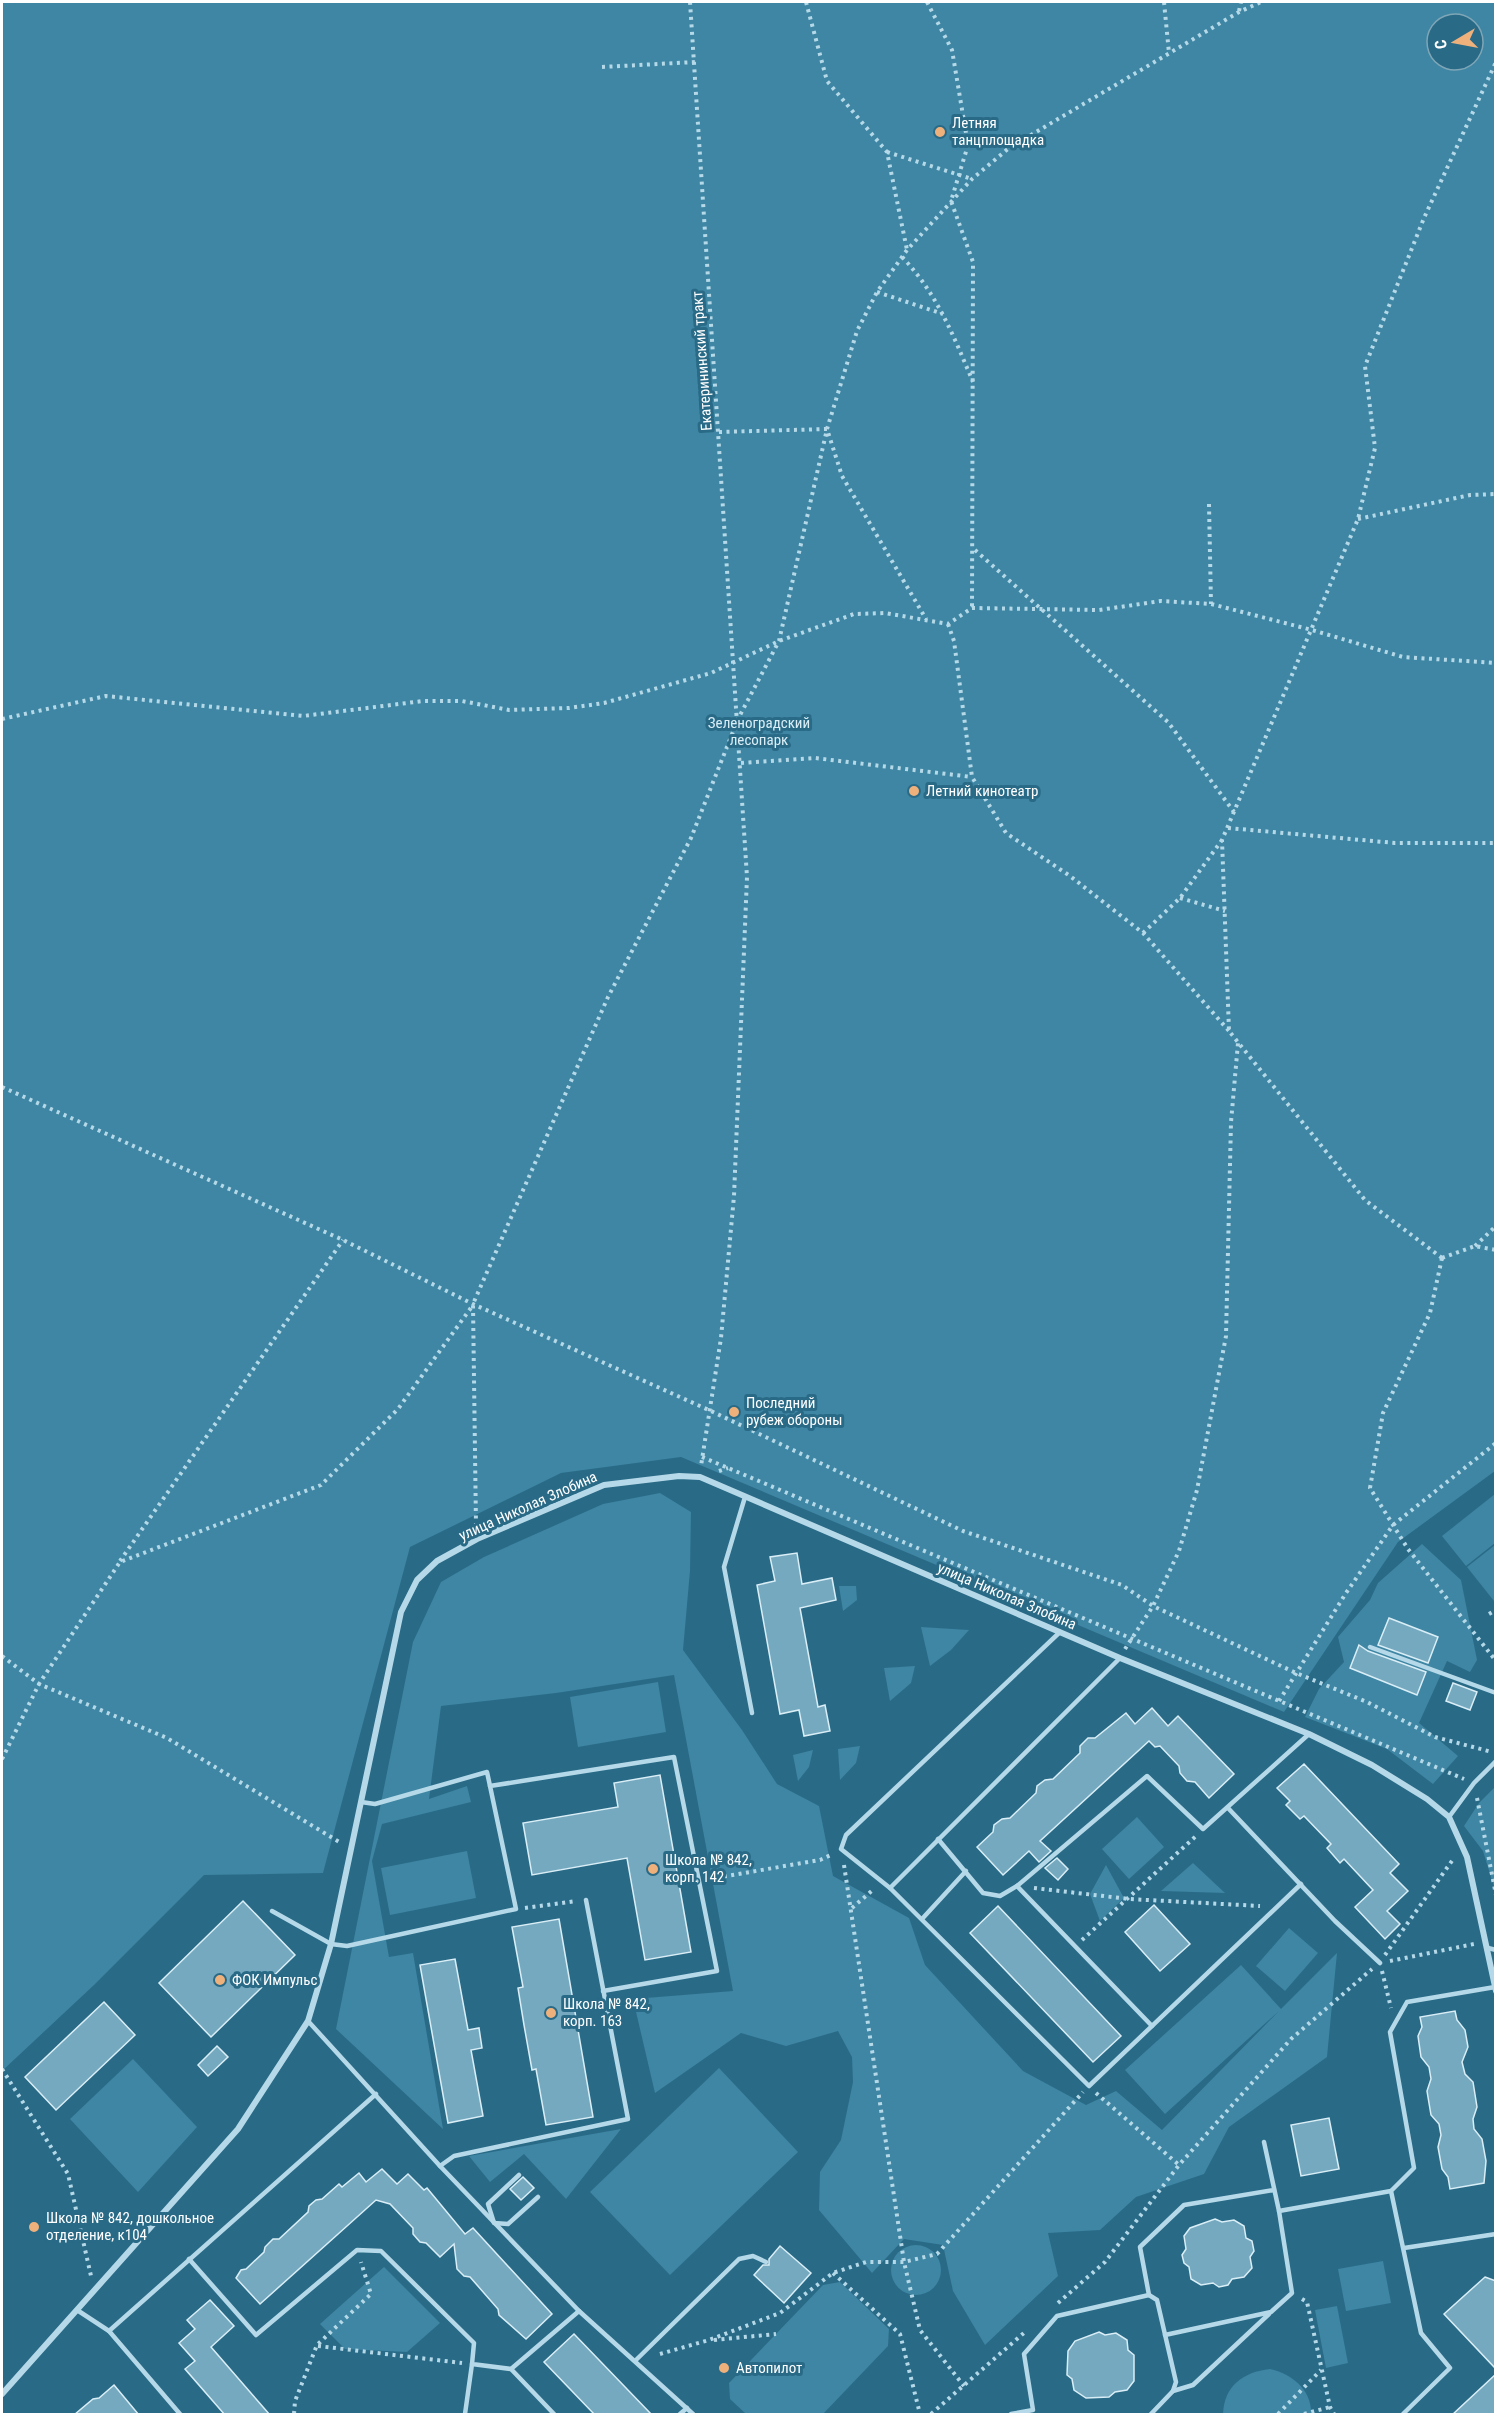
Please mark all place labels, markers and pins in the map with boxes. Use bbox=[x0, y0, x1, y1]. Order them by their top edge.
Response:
place label: Летняя танцплощадка bbox=[952, 114, 1044, 149]
marker: Летняя танцплощадка bbox=[933, 125, 947, 139]
place label: Летний кинотеатр bbox=[926, 782, 1038, 800]
marker: Летний кинотеатр bbox=[907, 784, 921, 798]
place label: Последний рубеж обороны bbox=[746, 1394, 842, 1429]
marker: Последний рубеж обороны bbox=[727, 1405, 741, 1419]
place label: Школа № 842, корп. 142 bbox=[665, 1851, 752, 1886]
marker: Школа № 842, корп. 142 bbox=[646, 1862, 660, 1876]
place label: ФОК Импульс bbox=[232, 1971, 317, 1989]
marker: ФОК Импульс bbox=[213, 1973, 227, 1987]
place label: Школа № 842, корп. 163 bbox=[563, 1995, 650, 2030]
marker: Школа № 842, корп. 163 bbox=[544, 2006, 558, 2020]
place label: Школа № 842, дошкольное отделение, к104 bbox=[46, 2209, 214, 2244]
marker: Школа № 842, дошкольное отделение, к104 bbox=[27, 2220, 41, 2234]
place label: Автопилот bbox=[736, 2359, 802, 2377]
marker: Автопилот bbox=[717, 2361, 731, 2375]

